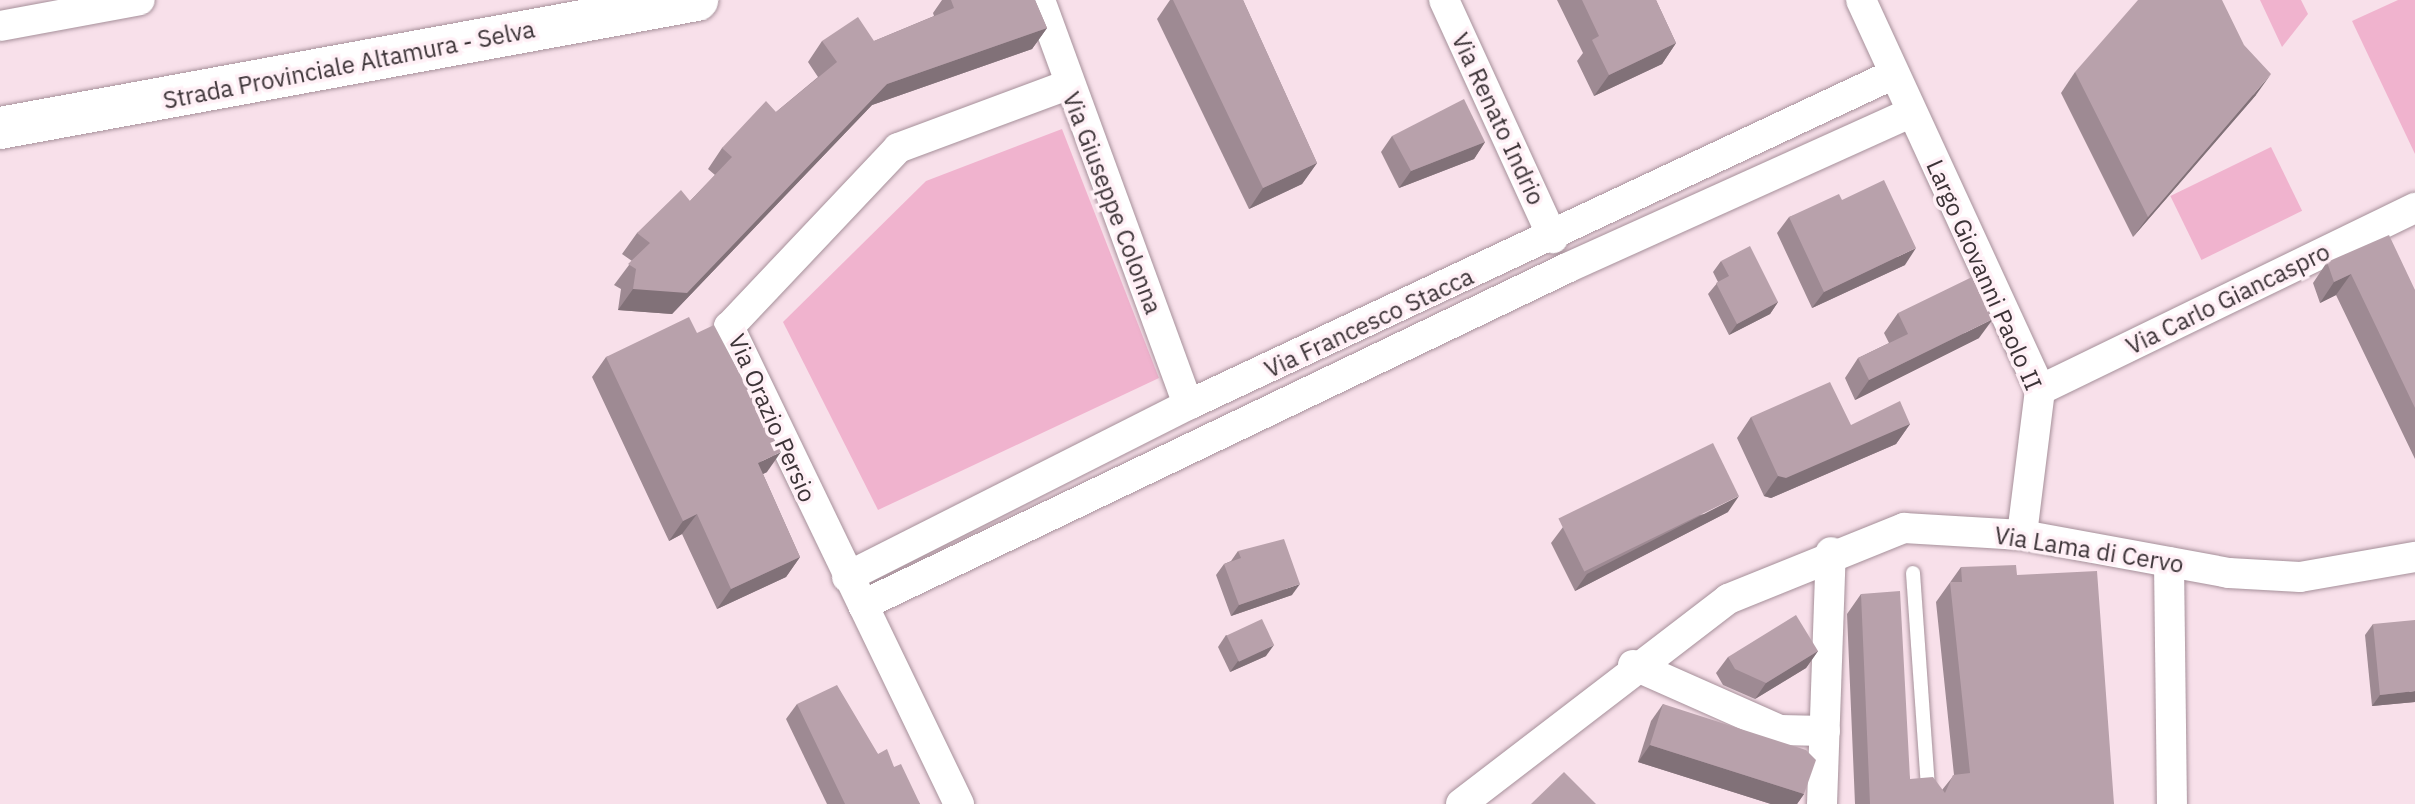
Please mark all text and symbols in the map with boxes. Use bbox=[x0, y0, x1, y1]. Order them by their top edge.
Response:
street label: Strada Provinciale Altamura - Selva bbox=[161, 15, 537, 115]
street label: Via Renato Indrio bbox=[1446, 28, 1550, 210]
street label: Via Giuseppe Colonna bbox=[1056, 88, 1168, 318]
street label: Largo Giovanni Paolo II bbox=[1920, 155, 2048, 395]
street label: Via Carlo Giancaspro bbox=[2121, 237, 2335, 361]
street label: Via Francesco Stacca bbox=[1260, 262, 1478, 384]
street label: Via Orazio Persio bbox=[722, 329, 822, 507]
street label: Via Lama di Cervo bbox=[1992, 521, 2186, 579]

